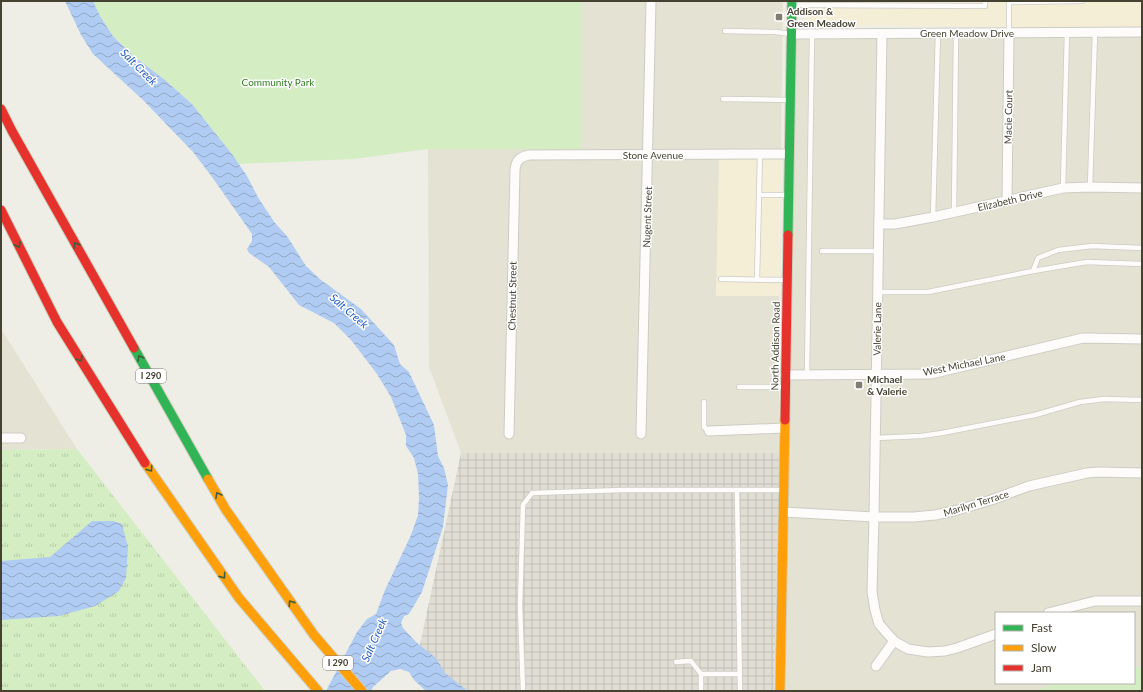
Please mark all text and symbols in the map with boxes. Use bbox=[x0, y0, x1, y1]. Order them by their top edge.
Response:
place label: Addison & Green Meadow bbox=[786, 5, 856, 29]
marker: Addison & Green Meadow bbox=[774, 12, 784, 22]
street label: Green Meadow Drive bbox=[920, 27, 1014, 39]
water label: Salt Creek bbox=[118, 46, 161, 88]
park label: Community Park bbox=[242, 76, 315, 88]
street label: Macie Court bbox=[1002, 89, 1014, 144]
street label: Stone Avenue bbox=[623, 149, 683, 161]
street label: Nugent Street bbox=[640, 186, 654, 248]
street label: Elizabeth Drive bbox=[976, 187, 1044, 213]
one-way arrow bbox=[14, 241, 21, 248]
one-way arrow bbox=[74, 242, 81, 249]
street label: Chestnut Street bbox=[505, 261, 519, 331]
water label: Salt Creek bbox=[328, 291, 372, 331]
street label: North Addison Road bbox=[768, 302, 782, 390]
street label: Valerie Lane bbox=[871, 302, 883, 356]
street label: West Michael Lane bbox=[922, 350, 1006, 378]
one-way arrow bbox=[75, 355, 82, 362]
one-way arrow bbox=[138, 355, 145, 362]
road number: I 290 bbox=[136, 369, 166, 383]
place label: Michael & Valerie bbox=[867, 373, 908, 397]
marker: Michael & Valerie bbox=[854, 380, 864, 390]
one-way arrow bbox=[145, 465, 152, 472]
street label: Marilyn Terrace bbox=[942, 487, 1010, 519]
one-way arrow bbox=[216, 492, 223, 499]
one-way arrow bbox=[219, 572, 226, 579]
one-way arrow bbox=[289, 600, 296, 607]
legend bbox=[995, 612, 1135, 684]
water label: Salt Creek bbox=[358, 615, 389, 664]
text: Fast bbox=[1031, 620, 1053, 635]
text: Slow bbox=[1031, 640, 1057, 655]
road number: I 290 bbox=[323, 656, 353, 670]
text: Jam bbox=[1031, 660, 1052, 675]

